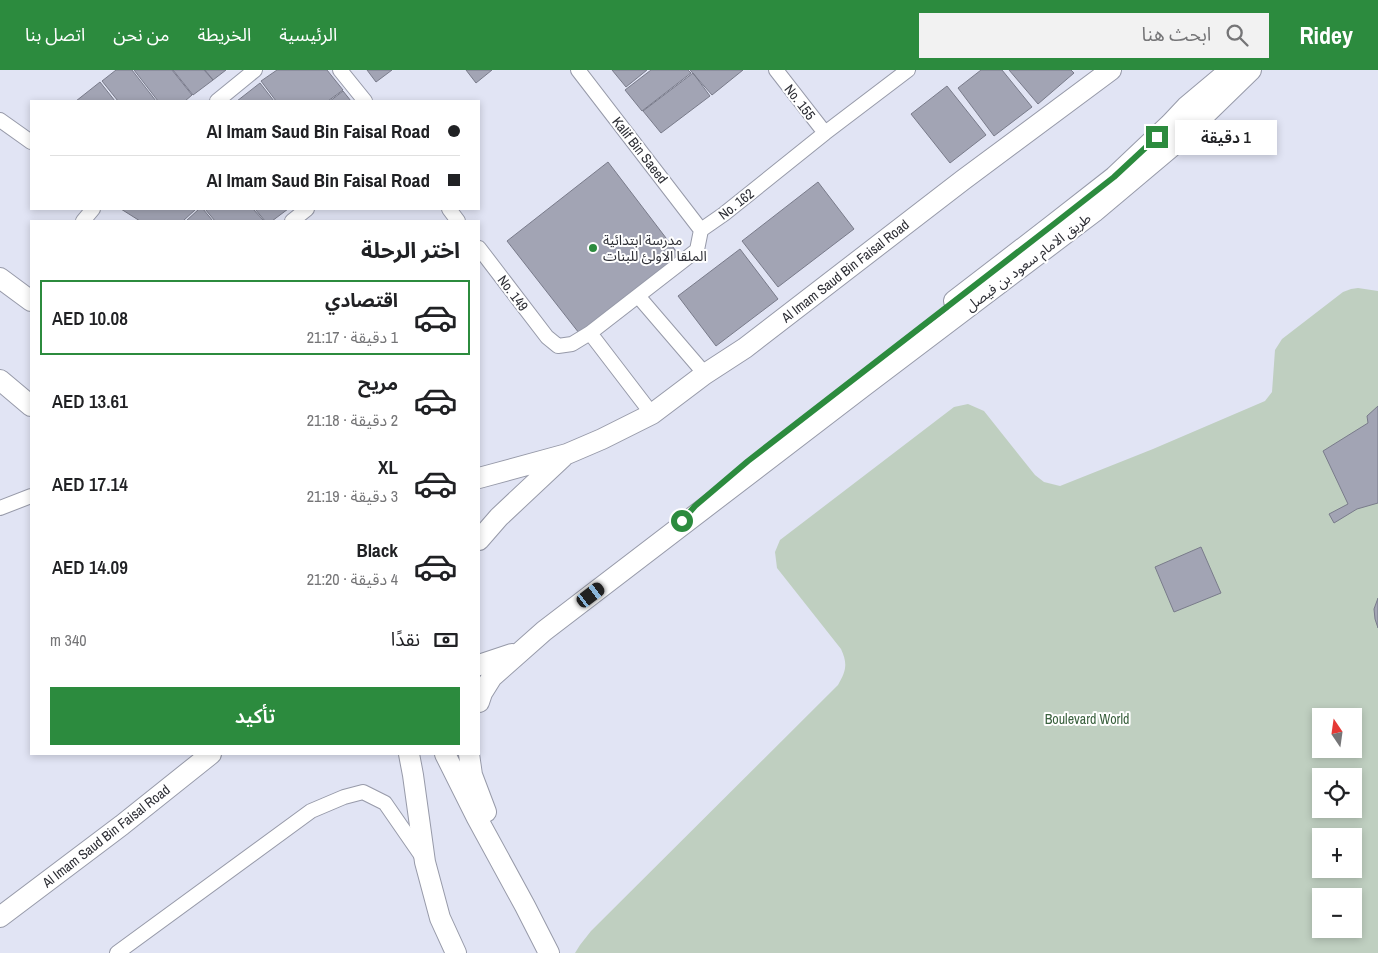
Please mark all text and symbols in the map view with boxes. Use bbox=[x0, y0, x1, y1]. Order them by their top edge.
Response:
search box bbox=[919, 13, 1269, 58]
text: Ridey bbox=[1299, 19, 1353, 51]
text: ابحث هنا bbox=[1142, 21, 1211, 47]
icon: search bbox=[1223, 21, 1251, 49]
text: اتصل بنا bbox=[25, 22, 85, 47]
text: من نحن bbox=[113, 22, 169, 47]
text: الخريطة bbox=[197, 22, 251, 47]
text: الرئيسية bbox=[279, 22, 337, 47]
street label: No. 155 bbox=[781, 81, 819, 123]
street label: Kalif Bin Saeed bbox=[608, 113, 672, 187]
text: Al Imam Saud Bin Faisal Road bbox=[207, 118, 430, 144]
callout: 1 دقيقة bbox=[1174, 120, 1277, 154]
route end bbox=[1146, 126, 1168, 148]
text: 1 دقيقة bbox=[1201, 126, 1251, 148]
text: Al Imam Saud Bin Faisal Road bbox=[207, 167, 430, 193]
street label: No. 162 bbox=[715, 185, 757, 223]
street label: طريق الامام سعود بن فيصل bbox=[961, 209, 1096, 317]
street label: Al Imam Saud Bin Faisal Road bbox=[777, 216, 912, 327]
place label: مدرسة ابتدائية الملقا الاولئ للبنات bbox=[603, 231, 707, 265]
text: اختر الرحلة bbox=[361, 235, 460, 265]
marker: مدرسة ابتدائية الملقا الاولئ للبنات bbox=[587, 242, 599, 254]
street label: No. 149 bbox=[494, 272, 532, 314]
text: اقتصادي bbox=[325, 287, 398, 313]
icon: car bbox=[413, 295, 458, 340]
text: AED 10.08 bbox=[52, 305, 128, 331]
text: 1 دقيقة · 21:17 bbox=[307, 326, 398, 348]
text: مريح bbox=[358, 370, 398, 396]
icon: car bbox=[413, 378, 458, 423]
text: AED 13.61 bbox=[52, 388, 128, 414]
text: 2 دقيقة · 21:18 bbox=[307, 409, 398, 431]
text: XL bbox=[378, 454, 398, 480]
icon: car bbox=[413, 461, 458, 506]
text: AED 17.14 bbox=[52, 471, 128, 497]
text: 3 دقيقة · 21:19 bbox=[307, 485, 398, 507]
route start bbox=[671, 510, 693, 532]
text: Black bbox=[356, 537, 398, 563]
icon: car bbox=[413, 544, 458, 589]
text: AED 14.09 bbox=[52, 554, 128, 580]
text: 4 دقيقة · 21:20 bbox=[307, 568, 398, 590]
car bbox=[574, 580, 607, 610]
text: نقدًا bbox=[391, 626, 420, 652]
icon: cash bbox=[432, 626, 460, 654]
text: 340 m bbox=[50, 629, 86, 651]
button: تأكيد bbox=[50, 687, 460, 745]
north arrow bbox=[1312, 708, 1362, 758]
map controls bbox=[1312, 708, 1362, 938]
park label: Boulevard World bbox=[1045, 710, 1129, 728]
button: locate bbox=[1312, 768, 1362, 818]
street label: Al Imam Saud Bin Faisal Road bbox=[38, 781, 173, 892]
button: + bbox=[1312, 828, 1362, 878]
button: − bbox=[1312, 888, 1362, 938]

